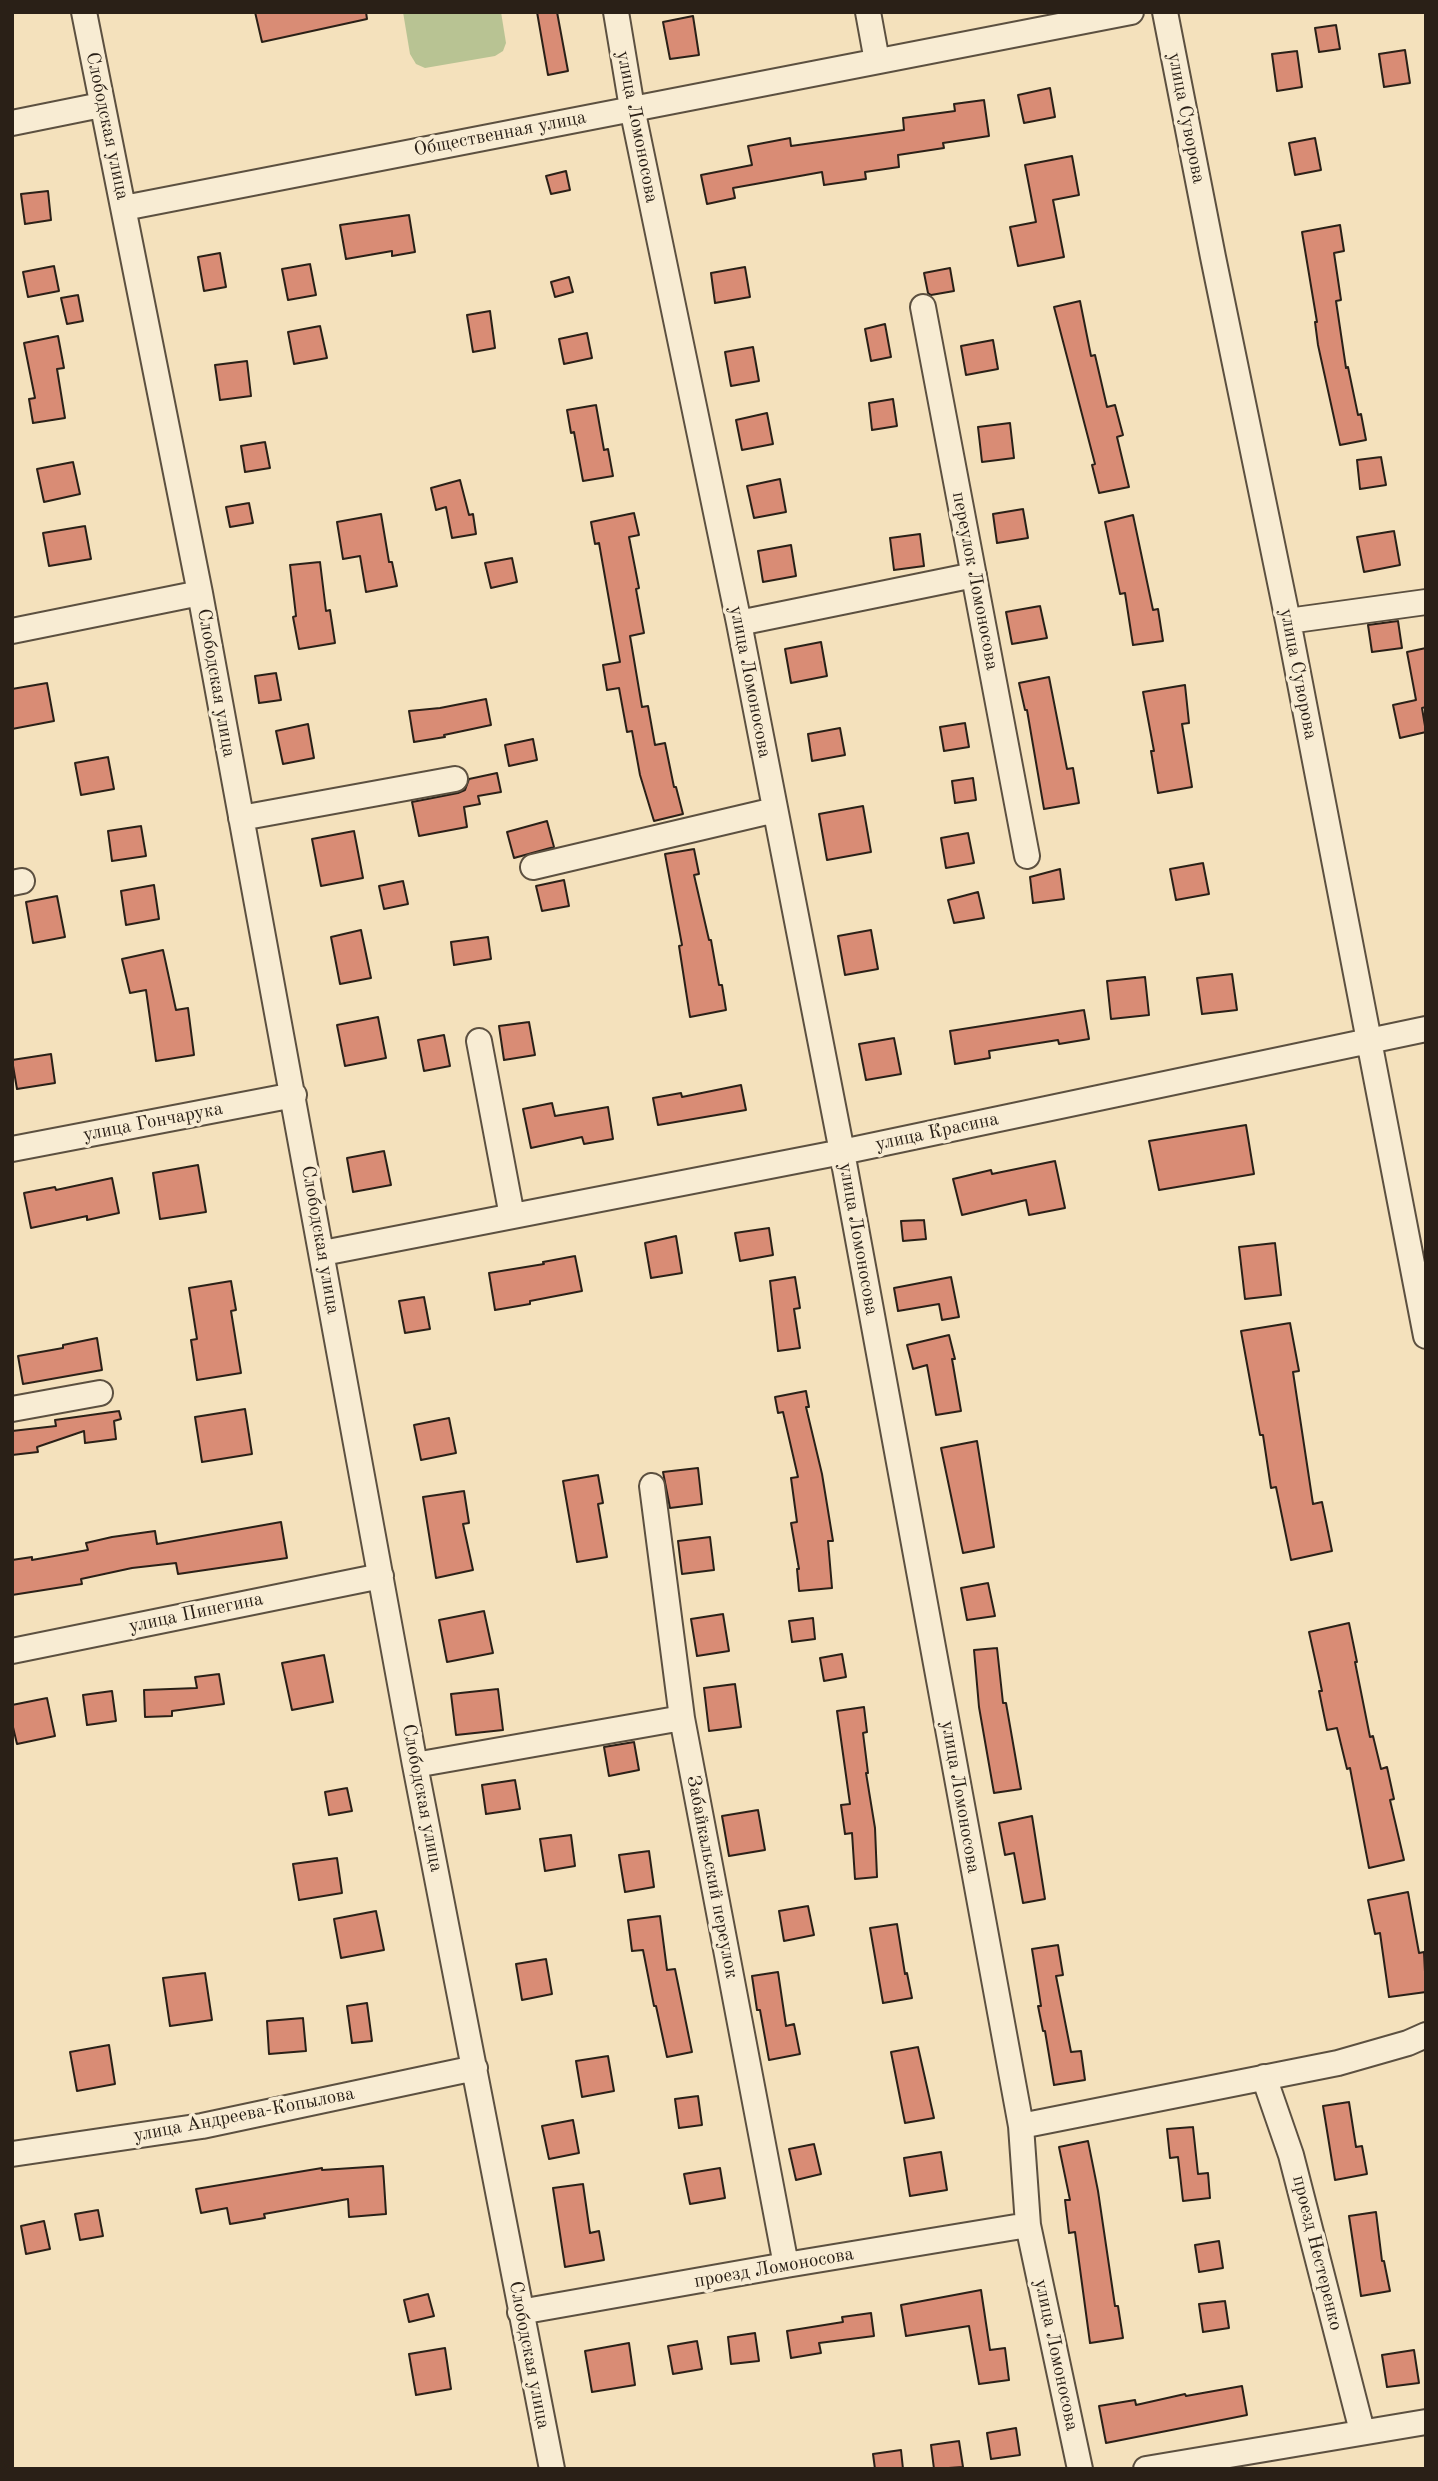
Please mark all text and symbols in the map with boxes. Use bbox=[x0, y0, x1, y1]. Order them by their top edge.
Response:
street label: улица Ломоносова bbox=[611, 49, 663, 205]
street label: Слободская улица bbox=[80, 50, 134, 202]
street label: улица Суворова bbox=[1162, 51, 1210, 185]
street label: Общественная улица bbox=[412, 106, 588, 162]
street label: переулок Ломоносова bbox=[947, 490, 1003, 672]
street label: улица Ломоносова bbox=[724, 604, 776, 760]
street label: Слободская улица bbox=[192, 607, 240, 759]
street label: улица Суворова bbox=[1274, 607, 1322, 741]
street label: улица Гончарука bbox=[81, 1097, 225, 1147]
street label: улица Красина bbox=[873, 1108, 1001, 1156]
street label: улица Ломоносова bbox=[833, 1161, 883, 1317]
street label: Слободская улица bbox=[296, 1164, 344, 1316]
street label: улица Пинегина bbox=[127, 1588, 265, 1638]
street label: улица Ломоносова bbox=[935, 1719, 985, 1875]
street label: Слободская улица bbox=[396, 1722, 448, 1874]
street label: Забайкальский переулок bbox=[681, 1773, 743, 1981]
street label: улица Андреева-Копылова bbox=[132, 2082, 356, 2148]
street label: проезд Нестеренко bbox=[1287, 2173, 1347, 2333]
street label: проезд Ломоносова bbox=[692, 2243, 856, 2293]
street label: улица Ломоносова bbox=[1029, 2277, 1083, 2433]
street label: Слободская улица bbox=[503, 2279, 555, 2431]

